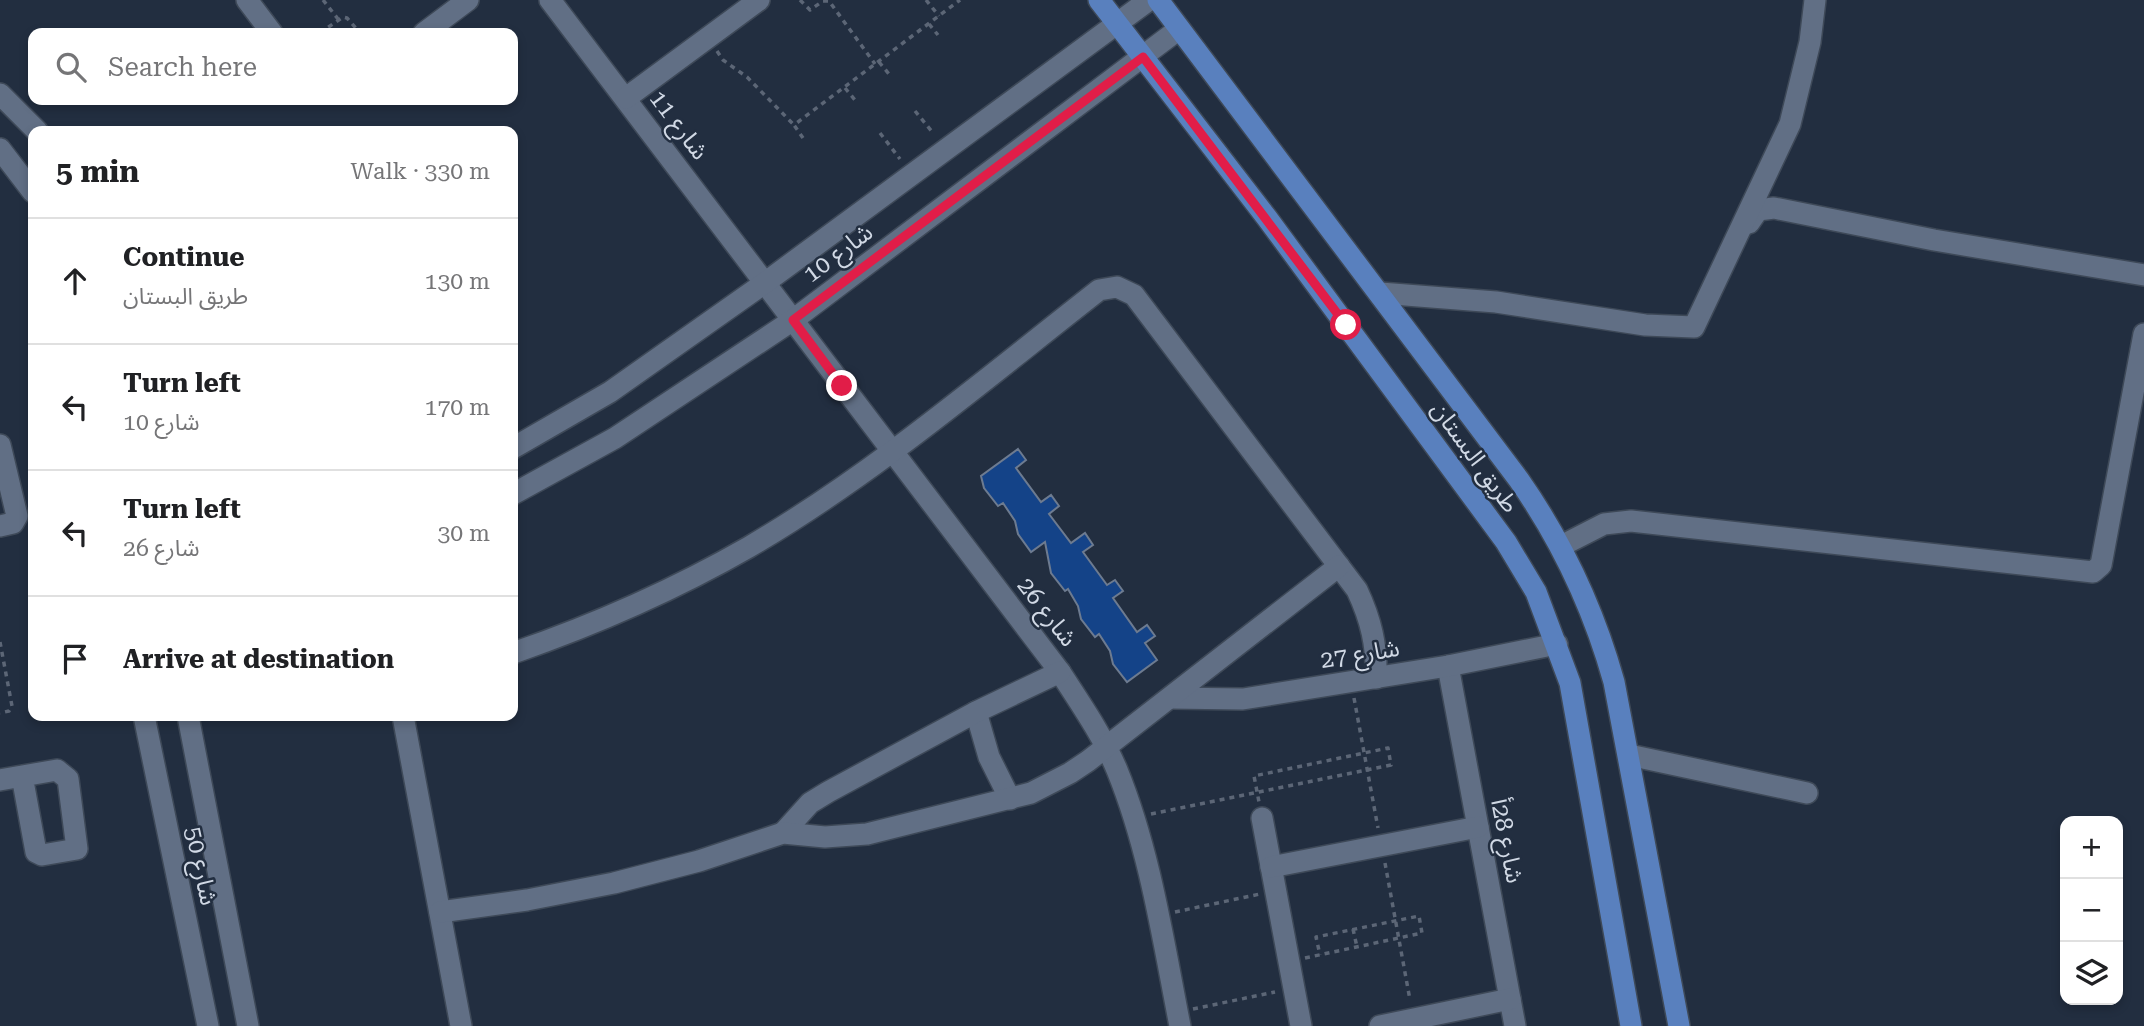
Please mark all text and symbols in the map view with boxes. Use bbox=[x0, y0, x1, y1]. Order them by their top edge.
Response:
search box bbox=[28, 28, 518, 105]
icon: search bbox=[52, 48, 90, 86]
text: Search here bbox=[108, 52, 257, 82]
street label: شارع 11 bbox=[641, 85, 714, 167]
text: 5 min bbox=[56, 154, 139, 189]
text: Walk · 330 m bbox=[351, 158, 490, 185]
street label: شارع 10 bbox=[798, 218, 880, 291]
text: Continue bbox=[123, 242, 245, 272]
icon: ahead bbox=[56, 262, 94, 300]
text: 130 m bbox=[425, 268, 490, 295]
text: طريق البستان bbox=[123, 283, 248, 310]
route start bbox=[1330, 309, 1361, 340]
text: Turn left bbox=[123, 368, 241, 398]
route end bbox=[826, 370, 857, 401]
icon: left bbox=[56, 388, 94, 426]
text: 170 m bbox=[425, 394, 490, 421]
street label: طريق البستان bbox=[1424, 396, 1525, 519]
text: شارع 10 bbox=[123, 409, 199, 436]
text: Turn left bbox=[123, 494, 241, 524]
icon: left bbox=[56, 514, 94, 552]
text: 30 m bbox=[437, 520, 490, 547]
text: شارع 26 bbox=[123, 535, 199, 562]
street label: شارع 26 bbox=[1009, 572, 1083, 654]
street label: شارع 27 bbox=[1318, 634, 1402, 677]
icon: arrive bbox=[56, 640, 94, 678]
text: Arrive at destination bbox=[123, 644, 394, 674]
street label: شارع 28أ bbox=[1482, 796, 1531, 886]
map controls bbox=[2060, 816, 2123, 1005]
button: + bbox=[2060, 816, 2123, 879]
street label: شارع 50 bbox=[176, 824, 223, 909]
button: − bbox=[2060, 879, 2123, 942]
button: layers bbox=[2060, 942, 2123, 1005]

